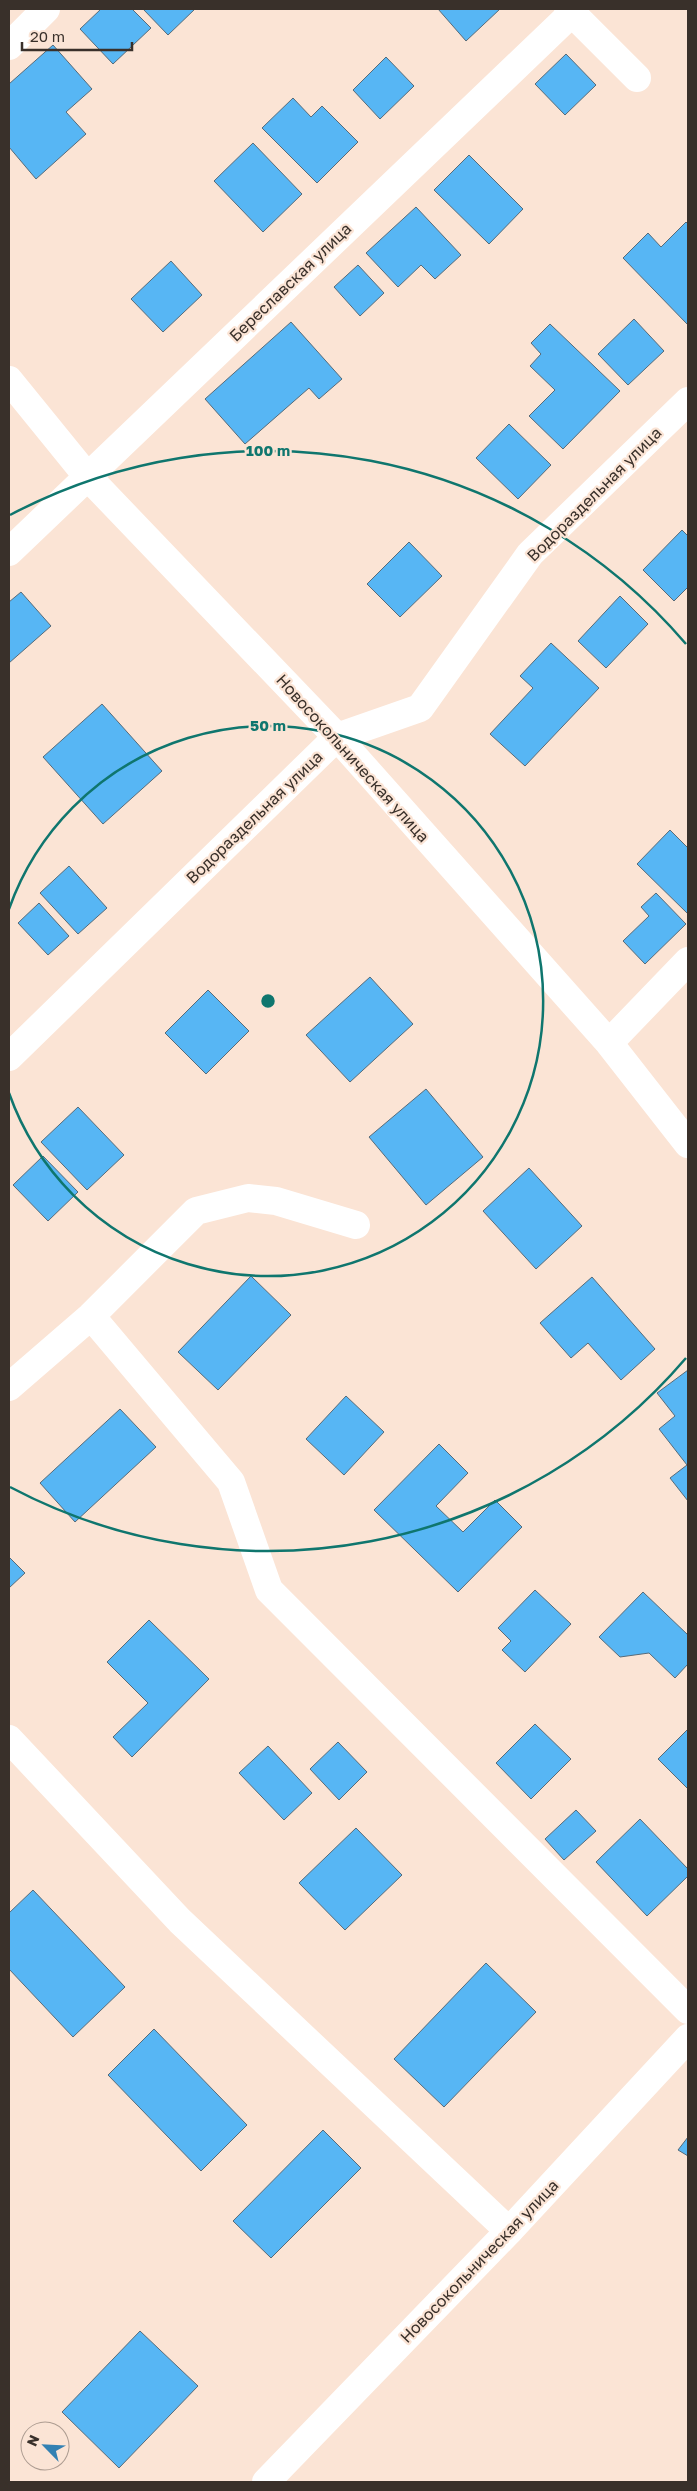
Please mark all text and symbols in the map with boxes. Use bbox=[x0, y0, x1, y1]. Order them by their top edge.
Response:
scale bar bbox=[22, 20, 132, 52]
text: 20 m bbox=[30, 27, 65, 45]
street label: Береславская улица bbox=[225, 219, 355, 345]
street label: Водораздельная улица bbox=[523, 423, 665, 565]
text: 100 m bbox=[246, 441, 290, 459]
street label: Новосокольническая улица bbox=[272, 670, 434, 846]
text: 50 m bbox=[250, 716, 286, 734]
street label: Водораздельная улица bbox=[182, 747, 326, 887]
centre of rings bbox=[259, 992, 277, 1010]
street label: Новосокольническая улица bbox=[396, 2175, 562, 2347]
north arrow bbox=[20, 2421, 70, 2471]
text: N bbox=[23, 2432, 43, 2449]

